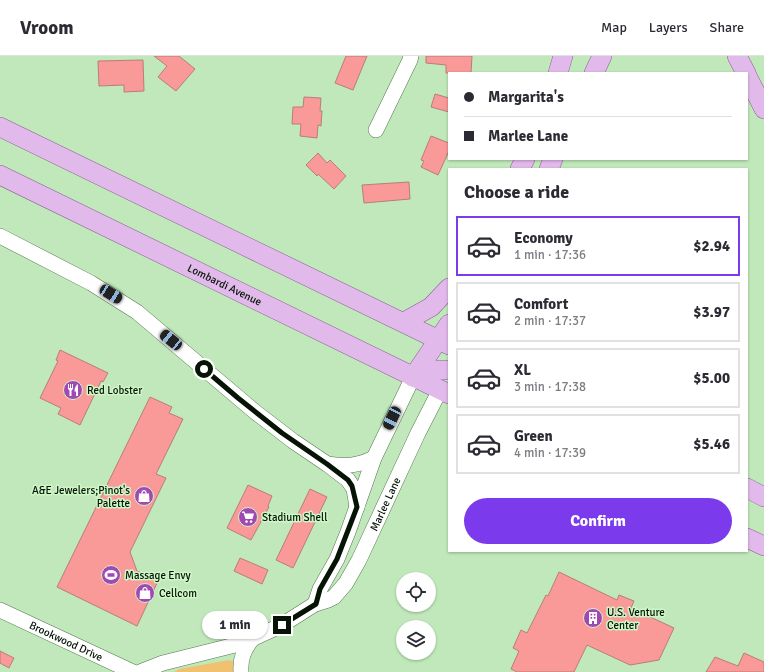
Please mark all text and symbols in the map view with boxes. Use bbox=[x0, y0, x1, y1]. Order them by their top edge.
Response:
text: Vroom bbox=[20, 16, 74, 40]
text: Map bbox=[601, 19, 627, 36]
text: Layers bbox=[649, 19, 688, 36]
text: Share bbox=[710, 19, 744, 36]
text: Margarita's bbox=[488, 88, 564, 106]
text: Marlee Lane bbox=[488, 127, 568, 145]
text: Choose a ride bbox=[464, 181, 569, 203]
icon: car bbox=[466, 228, 502, 264]
text: Economy bbox=[514, 229, 573, 247]
text: $2.94 bbox=[693, 237, 730, 255]
text: 1 min · 17:36 bbox=[514, 247, 586, 263]
street label: Lombardi Avenue bbox=[185, 261, 264, 308]
car bbox=[98, 283, 124, 305]
icon: car bbox=[466, 294, 502, 330]
text: Comfort bbox=[514, 295, 568, 313]
text: $3.97 bbox=[693, 303, 730, 321]
text: 2 min · 17:37 bbox=[514, 313, 586, 329]
car bbox=[158, 328, 184, 352]
route start bbox=[195, 360, 213, 378]
icon: car bbox=[466, 360, 502, 396]
text: XL bbox=[514, 361, 531, 379]
text: $5.00 bbox=[693, 369, 730, 387]
restaurant icon: Red Lobster bbox=[62, 379, 84, 401]
text: 3 min · 17:38 bbox=[514, 379, 586, 395]
place label: Red Lobster bbox=[87, 384, 142, 397]
car bbox=[381, 405, 403, 431]
icon: car bbox=[466, 426, 502, 462]
text: Green bbox=[514, 427, 553, 445]
text: $5.46 bbox=[693, 435, 730, 453]
text: 4 min · 17:39 bbox=[514, 445, 586, 461]
street label: Marlee Lane bbox=[367, 475, 403, 533]
place label: A&E Jewelers;Pinot's Palette bbox=[32, 484, 130, 510]
shop icon: A&E Jewelers;Pinot's Palette bbox=[133, 485, 155, 507]
button: Confirm bbox=[464, 498, 732, 544]
supermarket icon: Stadium Shell bbox=[237, 506, 259, 528]
place label: Stadium Shell bbox=[262, 511, 327, 524]
sports icon: Massage Envy bbox=[100, 564, 122, 586]
place label: Massage Envy bbox=[125, 569, 191, 582]
map controls bbox=[396, 572, 436, 660]
button: locate bbox=[396, 572, 436, 612]
shop icon: Cellcom bbox=[134, 582, 156, 604]
place label: Cellcom bbox=[159, 587, 197, 600]
place label: U.S. Venture Center bbox=[607, 606, 665, 632]
building icon: U.S. Venture Center bbox=[582, 607, 604, 629]
callout: 1 min bbox=[202, 611, 268, 639]
route end bbox=[273, 616, 291, 634]
text: 1 min bbox=[219, 617, 251, 633]
street label: Brookwood Drive bbox=[27, 618, 105, 664]
button: layers bbox=[396, 620, 436, 660]

